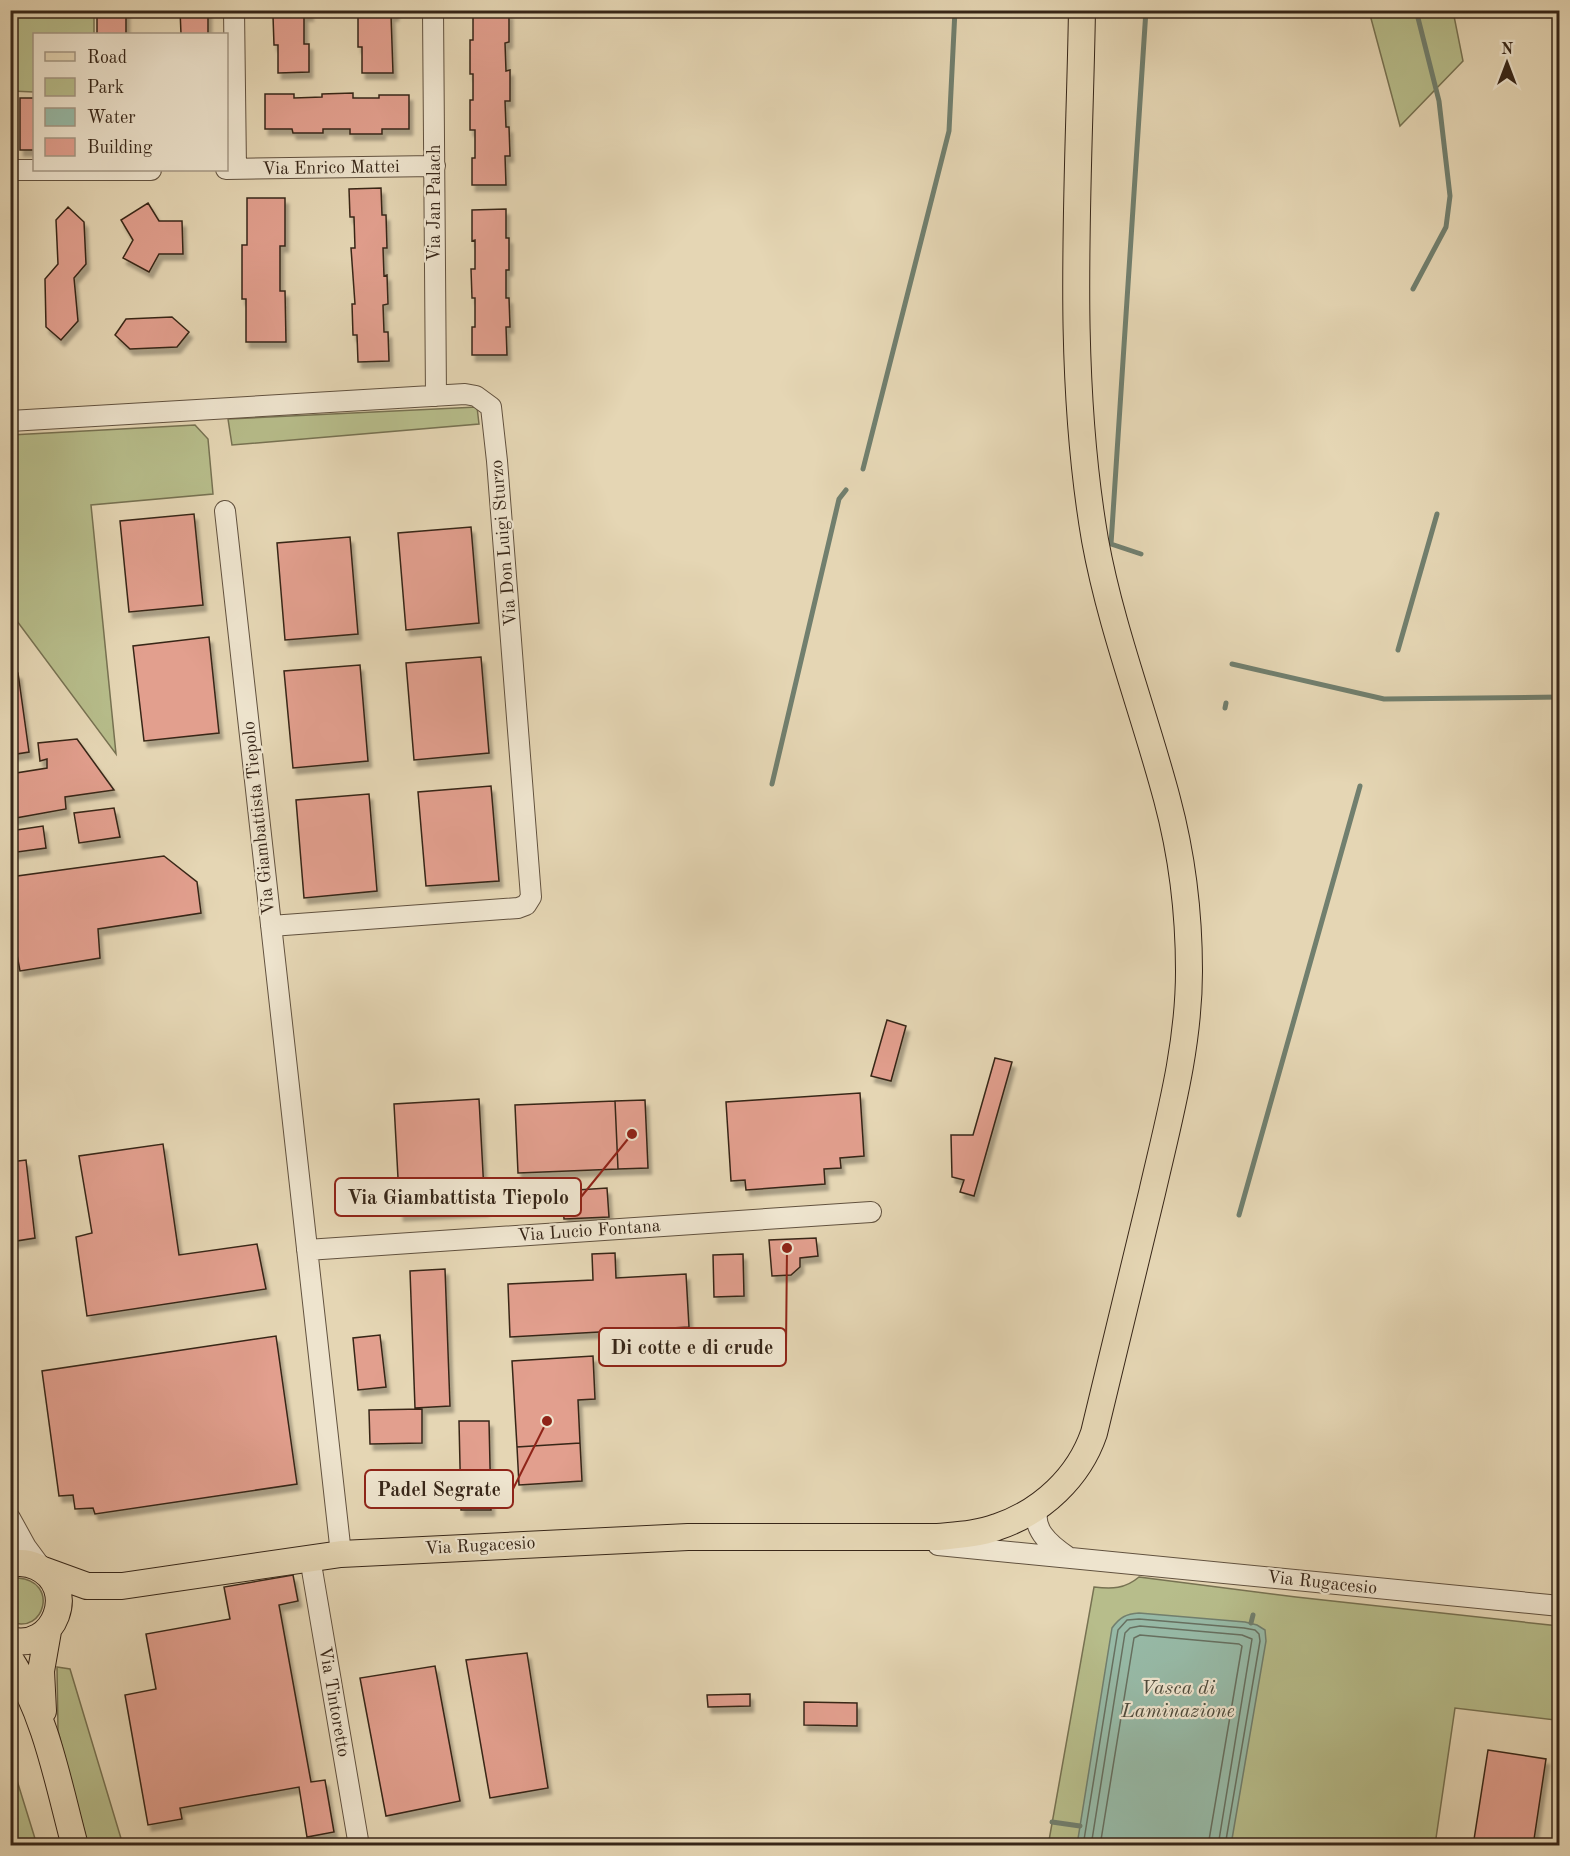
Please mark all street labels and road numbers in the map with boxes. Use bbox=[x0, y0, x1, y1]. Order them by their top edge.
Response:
street label: Via Jan Palach bbox=[426, 144, 444, 262]
street label: Via Enrico Mattei bbox=[262, 158, 400, 178]
street label: Via Don Luigi Sturzo bbox=[488, 459, 520, 627]
street label: Via Giambattista Tiepolo bbox=[240, 720, 278, 916]
street label: Via Lucio Fontana bbox=[517, 1217, 661, 1245]
street label: Via Rugacesio bbox=[424, 1534, 536, 1558]
street label: Via Rugacesio bbox=[1266, 1568, 1378, 1598]
street label: Via Tintoretto bbox=[315, 1645, 353, 1759]

